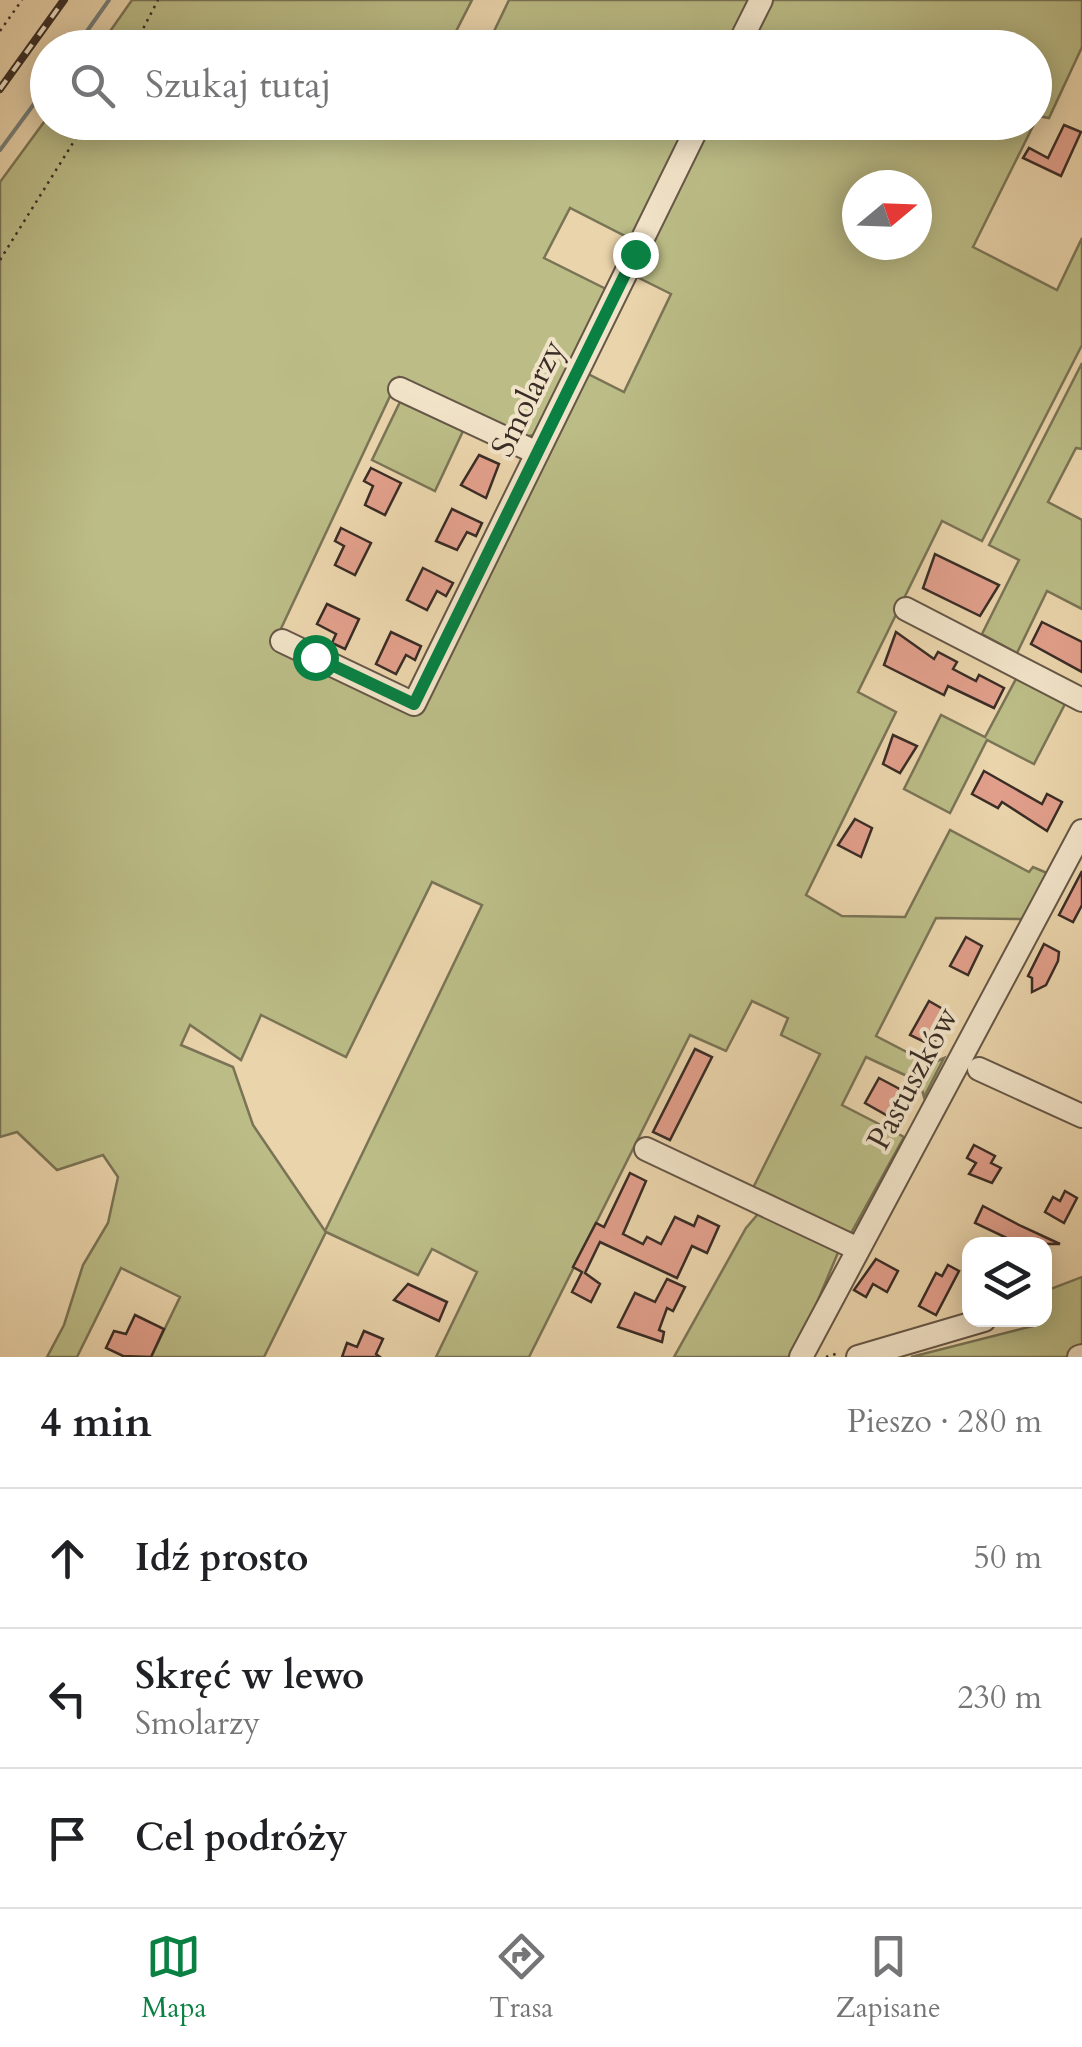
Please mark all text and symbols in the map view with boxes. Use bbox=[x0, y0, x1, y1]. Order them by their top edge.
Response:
search box bbox=[30, 30, 1052, 140]
icon: search bbox=[65, 58, 120, 113]
text: Szukaj tutaj bbox=[145, 59, 332, 111]
north arrow bbox=[842, 170, 932, 260]
route end bbox=[613, 232, 659, 278]
street label: Smolarzy bbox=[481, 332, 575, 464]
route start bbox=[293, 635, 339, 681]
street label: Pastuszków bbox=[857, 999, 969, 1158]
map controls bbox=[962, 1237, 1052, 1327]
button: layers bbox=[962, 1237, 1052, 1327]
text: 4 min bbox=[40, 1394, 152, 1451]
text: Pieszo · 280 m bbox=[847, 1400, 1042, 1444]
icon: ahead bbox=[40, 1531, 95, 1586]
text: Idź prosto bbox=[135, 1532, 308, 1584]
text: 50 m bbox=[974, 1536, 1042, 1580]
text: Skręć w lewo bbox=[135, 1650, 364, 1702]
icon: left bbox=[40, 1671, 95, 1726]
text: 230 m bbox=[957, 1676, 1042, 1720]
text: Smolarzy bbox=[135, 1702, 260, 1746]
icon: arrive bbox=[40, 1811, 95, 1866]
text: Cel podróży bbox=[135, 1812, 348, 1864]
tab: Mapa bbox=[141, 1929, 207, 2027]
tab: Trasa bbox=[489, 1929, 553, 2027]
tab: Zapisane bbox=[836, 1929, 941, 2027]

